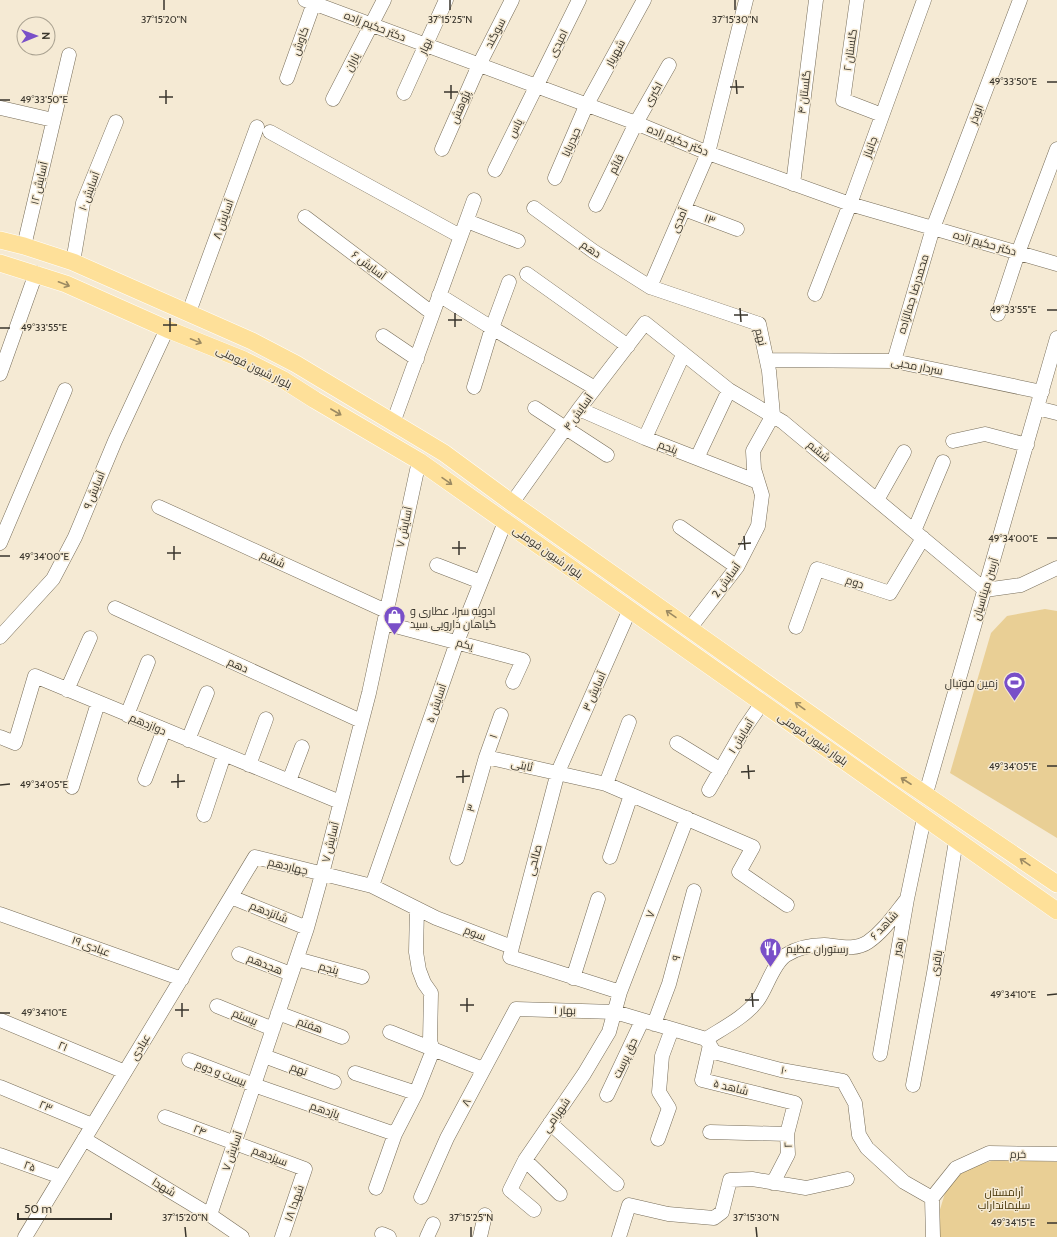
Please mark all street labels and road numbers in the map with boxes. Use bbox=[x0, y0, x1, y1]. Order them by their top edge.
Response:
street label: دکتر حکیم زاده bbox=[342, 8, 408, 45]
street label: سوگند bbox=[481, 16, 509, 50]
street label: کاوش bbox=[288, 25, 312, 57]
street label: امیدی bbox=[545, 27, 571, 59]
street label: گلستان ۲ bbox=[840, 28, 860, 72]
street label: بهار bbox=[415, 36, 435, 57]
street label: شهریار bbox=[601, 37, 628, 70]
street label: یاران bbox=[341, 50, 363, 74]
street label: گلستان ۴ bbox=[794, 69, 814, 115]
street label: اکبری bbox=[640, 79, 666, 109]
street label: پژوهش bbox=[447, 88, 473, 126]
street label: ابوذر bbox=[965, 102, 986, 127]
street label: یاس bbox=[504, 116, 526, 140]
street label: دکتر حکیم زاده bbox=[645, 121, 711, 160]
street label: حیدربابا bbox=[558, 125, 584, 159]
street label: جانباز bbox=[859, 134, 880, 161]
street label: قائم bbox=[605, 152, 628, 177]
street label: آسایش ۱۲ bbox=[27, 160, 51, 206]
street label: آسایش ‍۱۰ bbox=[75, 170, 103, 212]
street label: آسایش ۸ bbox=[209, 197, 237, 241]
street label: آمدی bbox=[668, 205, 690, 235]
street label: ۱۳ bbox=[703, 211, 717, 227]
street label: دکتر حکیم زاده bbox=[952, 227, 1018, 260]
street label: دهم bbox=[578, 237, 604, 262]
street label: آسایش ۶ bbox=[349, 247, 389, 283]
street label: محمدرضا جمالزاده bbox=[894, 253, 932, 335]
street label: نهم bbox=[751, 327, 770, 347]
street label: بلوار شیون فومنی bbox=[214, 343, 294, 391]
street label: سردار محبی bbox=[890, 354, 944, 378]
street label: آسایش ۴ bbox=[560, 391, 596, 433]
street label: پنجم bbox=[656, 437, 680, 458]
street label: ششم bbox=[804, 437, 833, 465]
street label: آسایش ۹ bbox=[80, 469, 108, 511]
street label: آسایش ۷ bbox=[393, 505, 415, 549]
street label: بلوار شیون فومنی bbox=[510, 523, 586, 581]
street label: ششم bbox=[258, 547, 288, 572]
street label: آرسن میناسیان bbox=[969, 556, 1001, 622]
street label: آسایش 2 bbox=[709, 560, 743, 600]
street label: دوم bbox=[844, 573, 866, 592]
street label: یکم bbox=[455, 635, 475, 654]
street label: دهم bbox=[225, 654, 251, 677]
street label: آسایش ۳ bbox=[579, 669, 609, 713]
street label: آسایش ۵ bbox=[423, 682, 449, 724]
street label: دوازدهم bbox=[127, 710, 168, 739]
street label: بلوار شیون فومنی bbox=[775, 710, 851, 768]
street label: آسایش ۱ bbox=[725, 716, 757, 756]
street label: ۱ bbox=[486, 732, 500, 740]
street label: ثابتی bbox=[510, 756, 534, 774]
street label: ۳ bbox=[463, 802, 479, 814]
street label: آسایش ۷ bbox=[318, 820, 342, 864]
street label: صالحی bbox=[523, 843, 545, 877]
street label: چهاردهم bbox=[266, 854, 310, 879]
street label: شانزدهم bbox=[248, 898, 290, 927]
street label: ۷ bbox=[642, 908, 658, 920]
street label: شاهد ۶ bbox=[867, 908, 901, 942]
street label: سوم bbox=[462, 922, 488, 944]
street label: عبادی ۱۹ bbox=[70, 933, 112, 959]
street label: رهبر bbox=[889, 937, 906, 958]
street label: باقری bbox=[927, 949, 945, 977]
street label: هجدهم bbox=[245, 951, 285, 978]
street label: ۹ bbox=[668, 953, 684, 963]
street label: پنجم bbox=[317, 959, 341, 978]
street label: بهار ۱ bbox=[554, 1003, 576, 1017]
street label: بیستم bbox=[230, 1006, 260, 1029]
street label: هفتم bbox=[295, 1014, 325, 1037]
street label: عبادی bbox=[127, 1031, 153, 1063]
street label: حق پرست bbox=[610, 1036, 640, 1080]
street label: ۲۱ bbox=[56, 1038, 70, 1054]
street label: بیست و دوم bbox=[193, 1057, 249, 1090]
street label: نهم bbox=[288, 1059, 310, 1080]
street label: ۱۰ bbox=[780, 1063, 788, 1077]
street label: شاهد ۵ bbox=[712, 1076, 750, 1098]
street label: شهرامی bbox=[539, 1095, 573, 1135]
street label: ۸ bbox=[458, 1096, 474, 1108]
street label: ۲۳ bbox=[37, 1097, 55, 1115]
street label: یازدهم bbox=[308, 1098, 342, 1123]
street label: ۲۴ bbox=[191, 1121, 209, 1139]
street label: آسایش ۷ bbox=[219, 1129, 245, 1173]
street label: ۲ bbox=[781, 1142, 795, 1148]
street label: سیزدهم bbox=[250, 1143, 290, 1170]
street label: خرم bbox=[1010, 1147, 1026, 1162]
street label: ۲۵ bbox=[22, 1157, 38, 1175]
street label: شهدا bbox=[150, 1175, 178, 1199]
street label: شهدا ۱۸ bbox=[281, 1183, 307, 1223]

